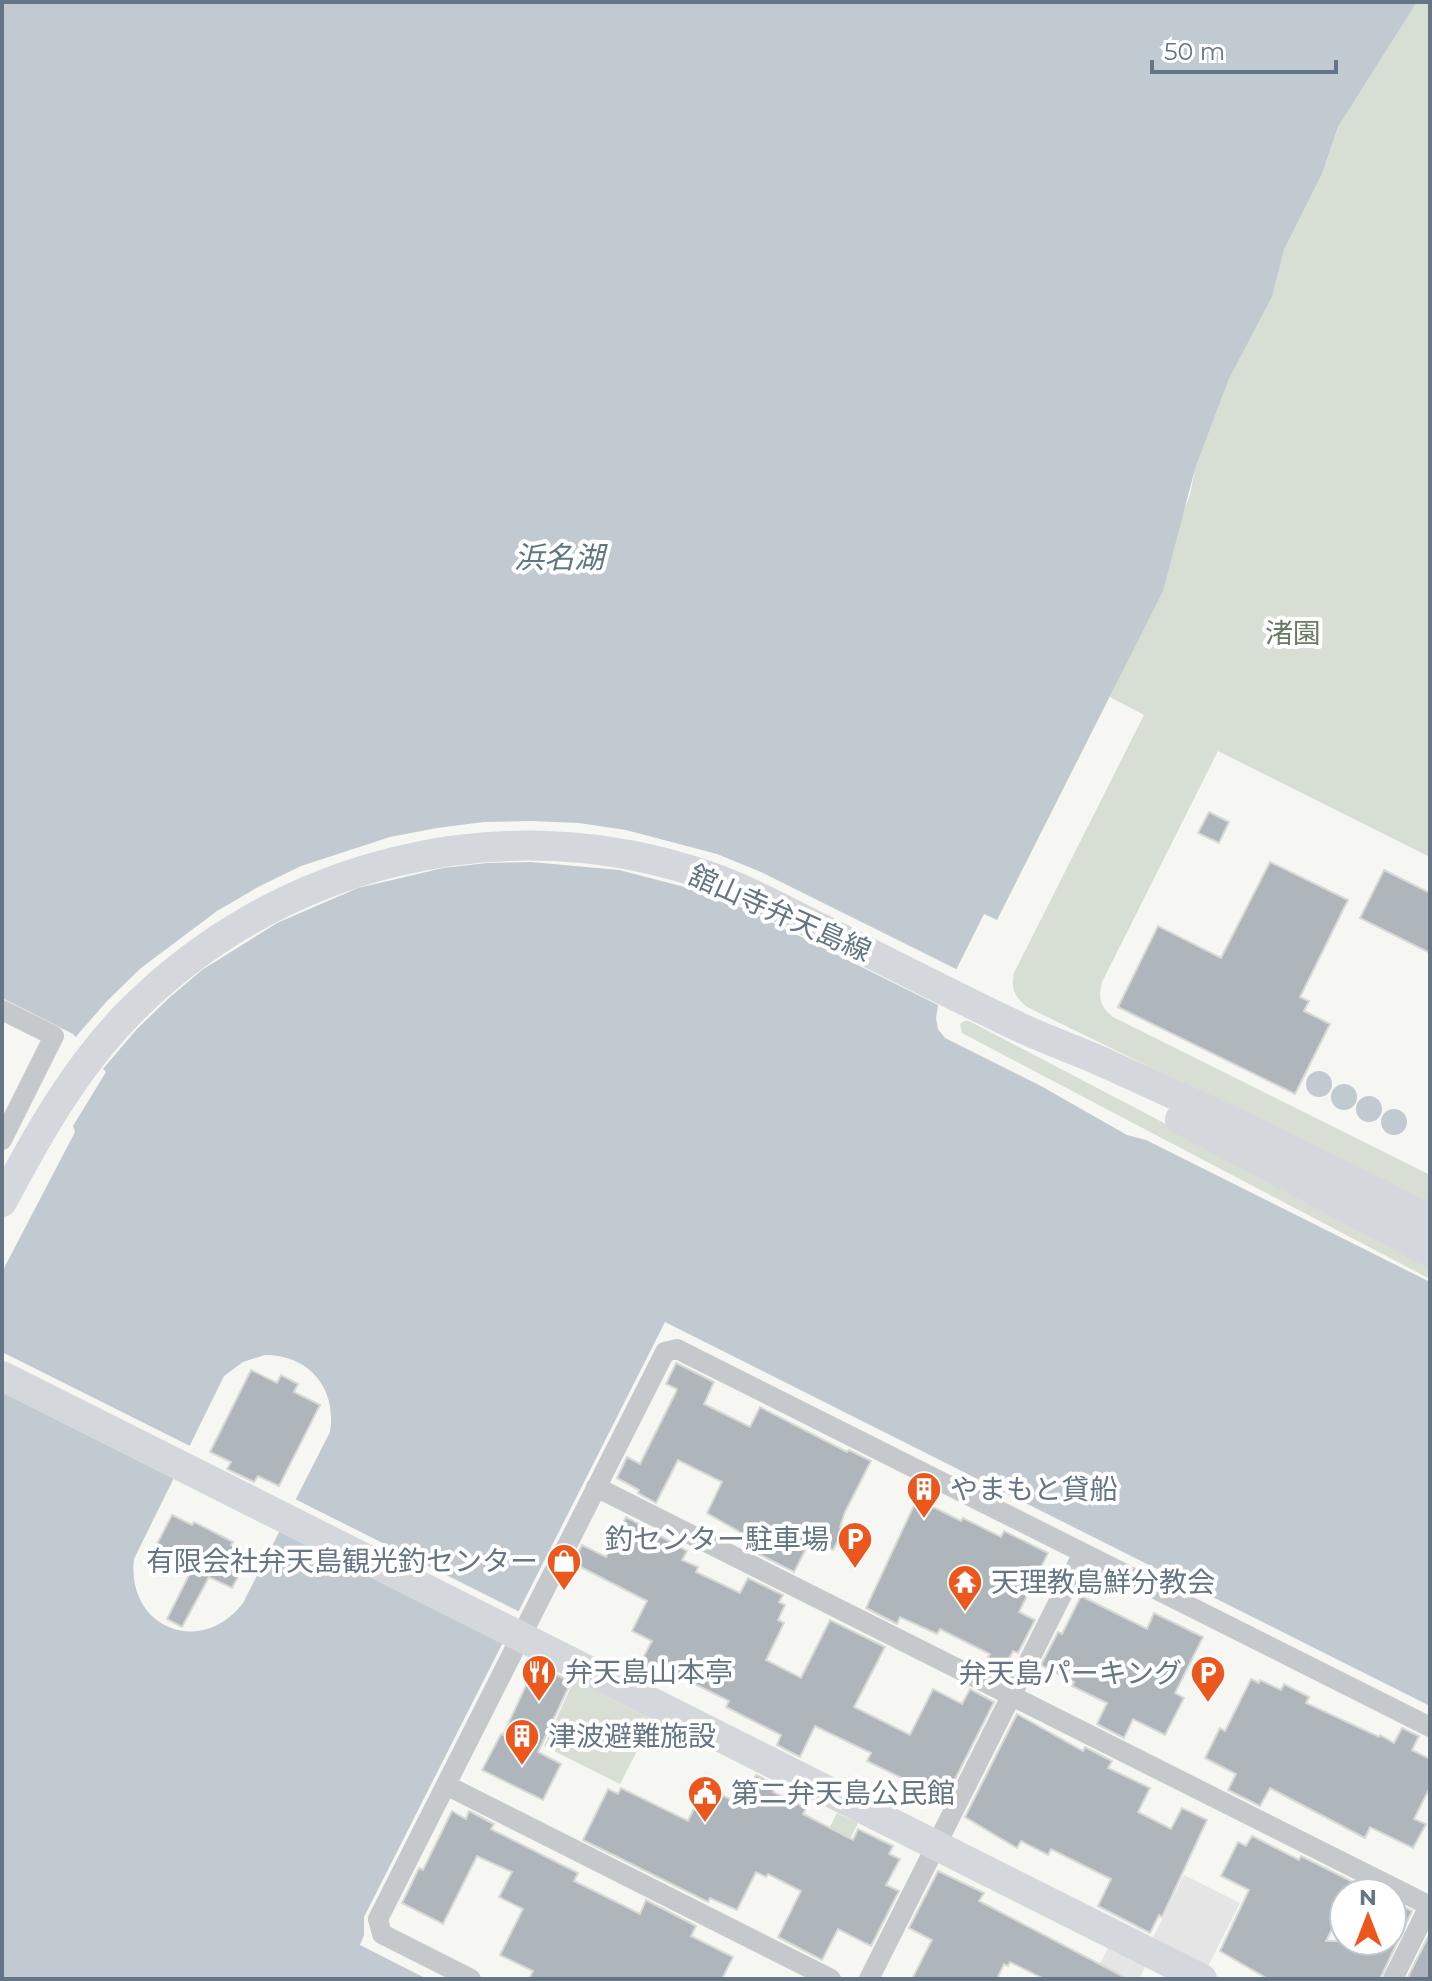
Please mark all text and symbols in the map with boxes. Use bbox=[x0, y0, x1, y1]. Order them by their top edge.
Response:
scale bar bbox=[1152, 24, 1336, 74]
text: 50 m bbox=[1164, 37, 1225, 66]
water label: 浜名湖 bbox=[514, 539, 608, 576]
park label: 渚園 bbox=[1265, 616, 1321, 650]
street label: 舘山寺弁天島線 bbox=[684, 858, 876, 968]
building icon: やまもと貸船 bbox=[905, 1470, 943, 1520]
place label: やまもと貸船 bbox=[950, 1472, 1117, 1506]
parking icon: 釣センター駐車場 bbox=[836, 1520, 874, 1570]
place label: 釣センター駐車場 bbox=[605, 1522, 829, 1556]
shop icon: 有限会社弁天島観光釣センター bbox=[545, 1542, 583, 1592]
place label: 有限会社弁天島観光釣センター bbox=[146, 1544, 538, 1578]
temple icon: 天理教島鮮分教会 bbox=[946, 1563, 984, 1613]
place label: 天理教島鮮分教会 bbox=[991, 1565, 1215, 1599]
restaurant icon: 弁天島山本亭 bbox=[520, 1653, 558, 1703]
parking icon: 弁天島パーキング bbox=[1189, 1654, 1227, 1704]
place label: 弁天島山本亭 bbox=[565, 1655, 733, 1689]
place label: 弁天島パーキング bbox=[959, 1656, 1182, 1690]
building icon: 津波避難施設 bbox=[503, 1717, 541, 1767]
place label: 津波避難施設 bbox=[548, 1719, 716, 1753]
public building icon: 第二弁天島公民館 bbox=[686, 1774, 724, 1824]
place label: 第二弁天島公民館 bbox=[731, 1776, 955, 1810]
north arrow bbox=[1328, 1877, 1408, 1957]
text: N bbox=[1359, 1884, 1377, 1911]

